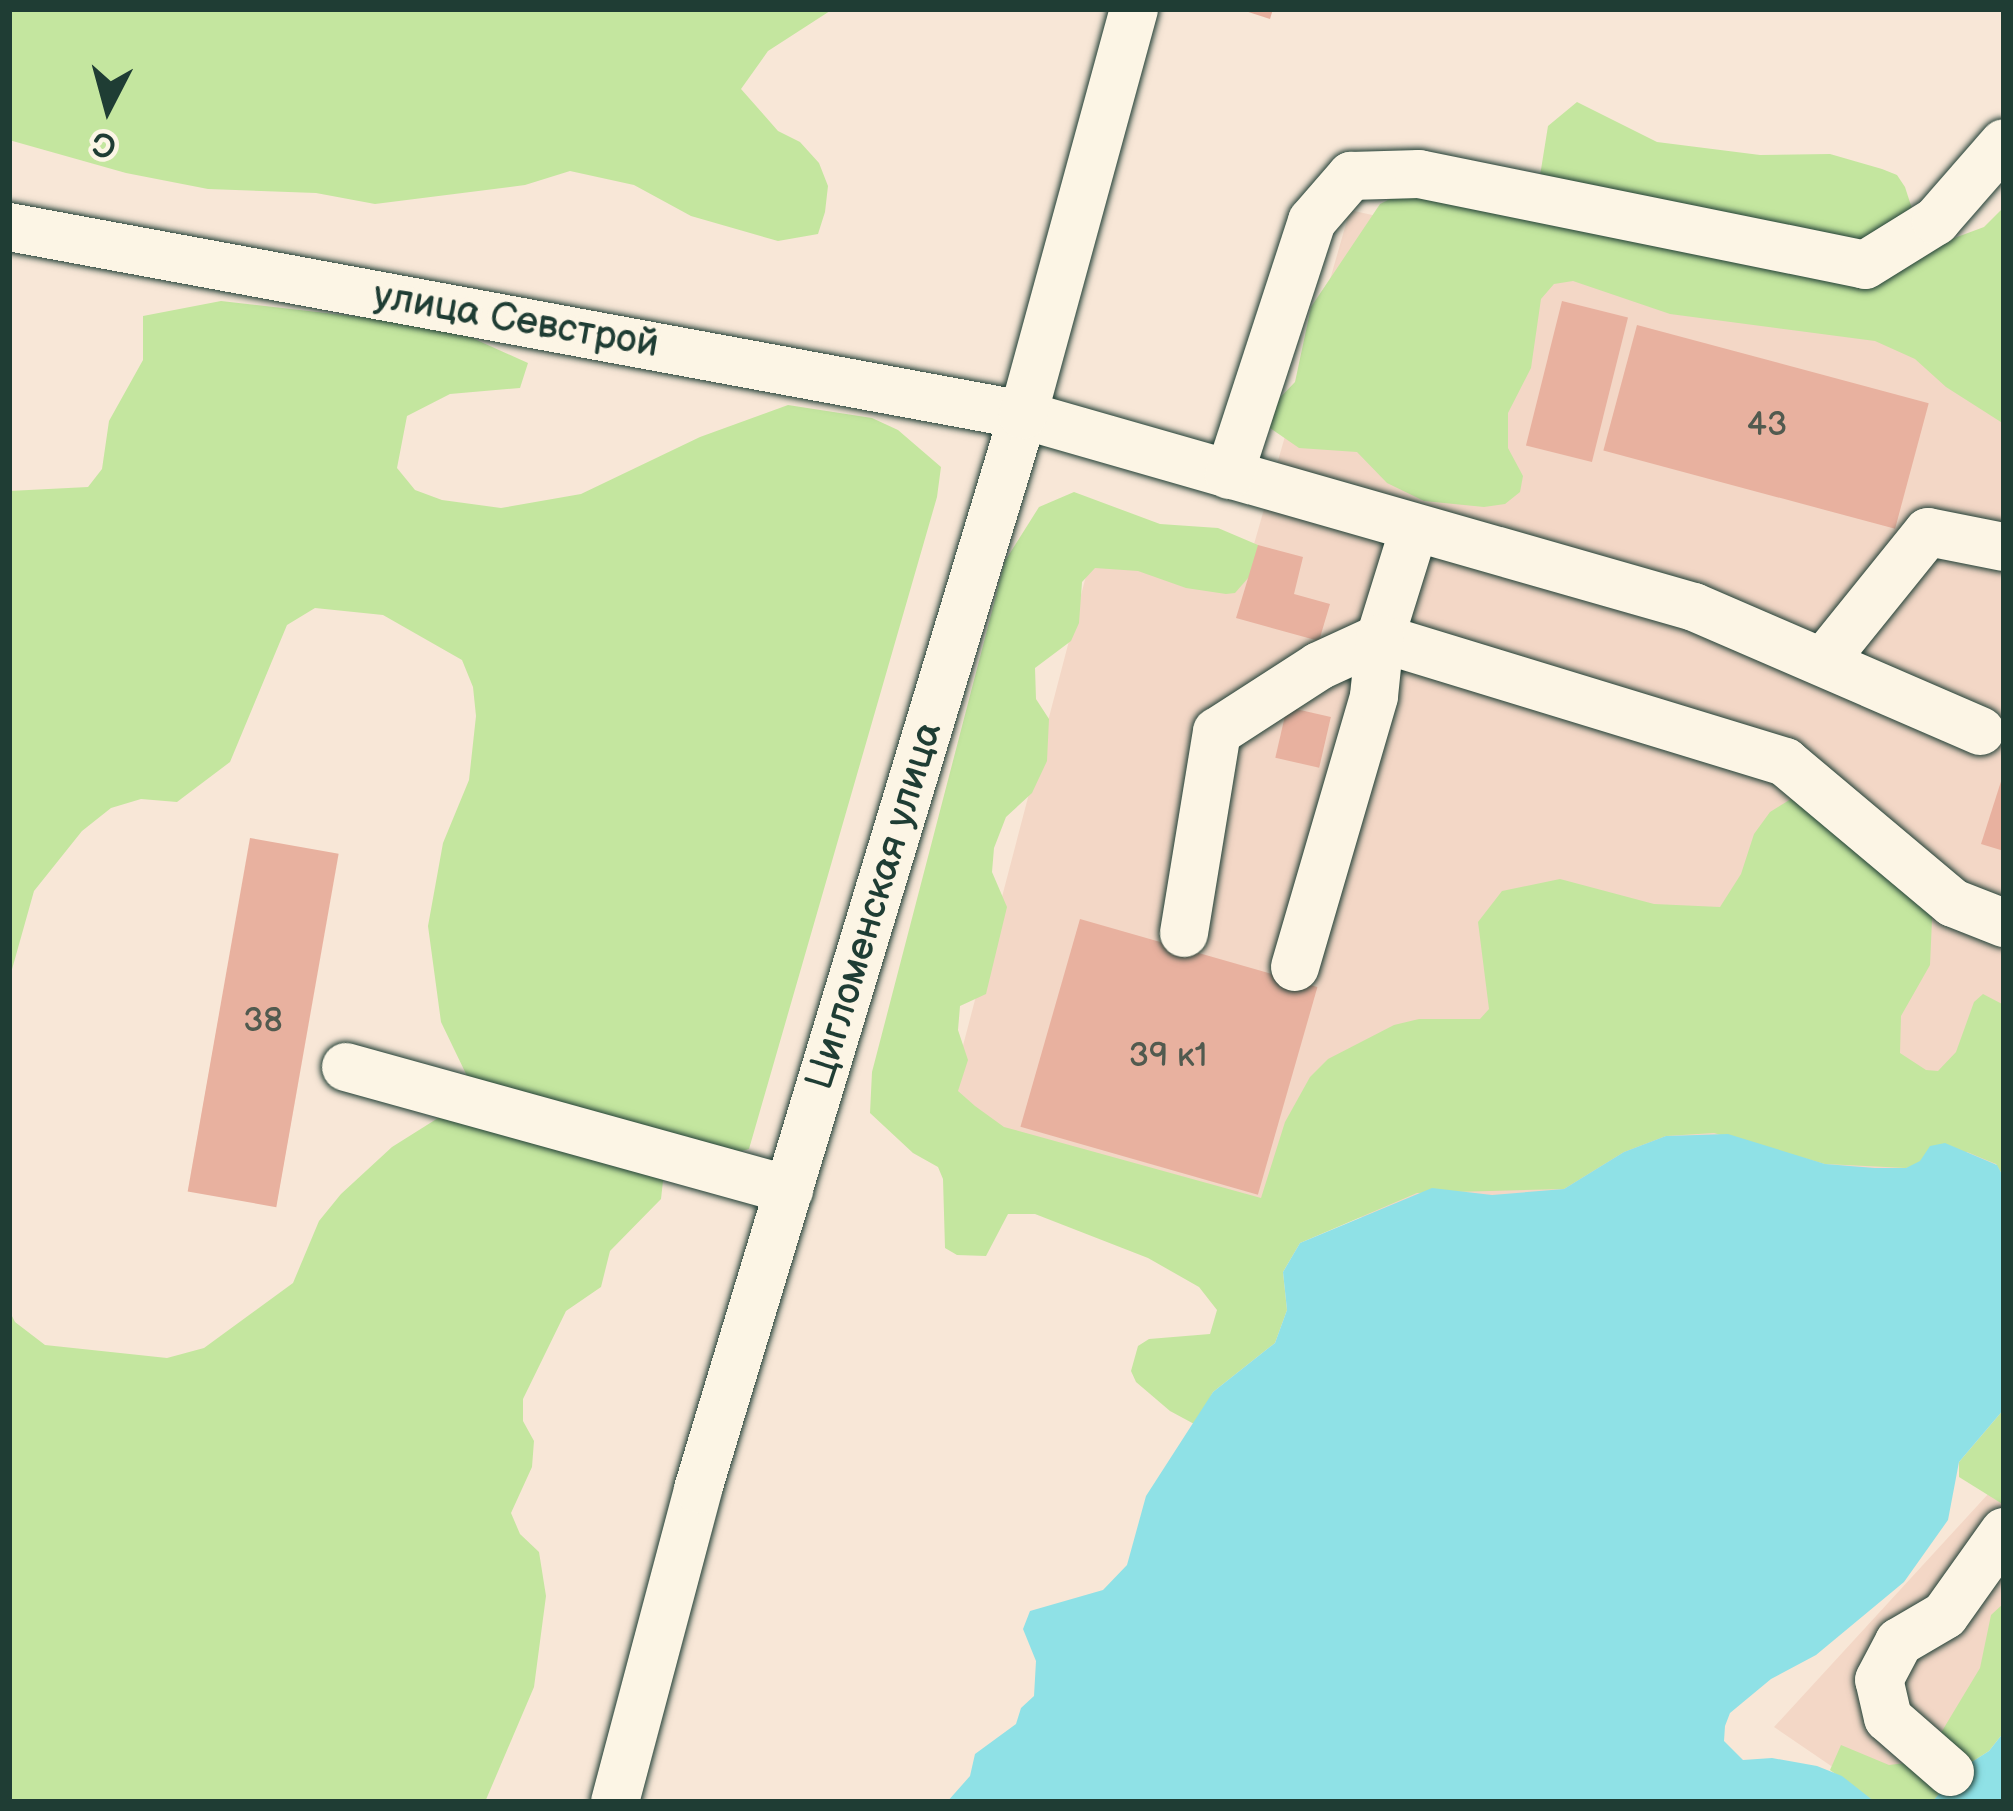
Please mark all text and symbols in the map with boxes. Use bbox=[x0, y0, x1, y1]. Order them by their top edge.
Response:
north arrow bbox=[48, 48, 168, 168]
text: С bbox=[91, 123, 118, 165]
street label: улица Севстрой bbox=[370, 273, 662, 369]
house number: 43 bbox=[1747, 406, 1787, 446]
street label: Цигломенская улица bbox=[797, 717, 953, 1095]
house number: 38 bbox=[243, 1002, 283, 1042]
house number: 39 к1 bbox=[1129, 1037, 1207, 1077]

